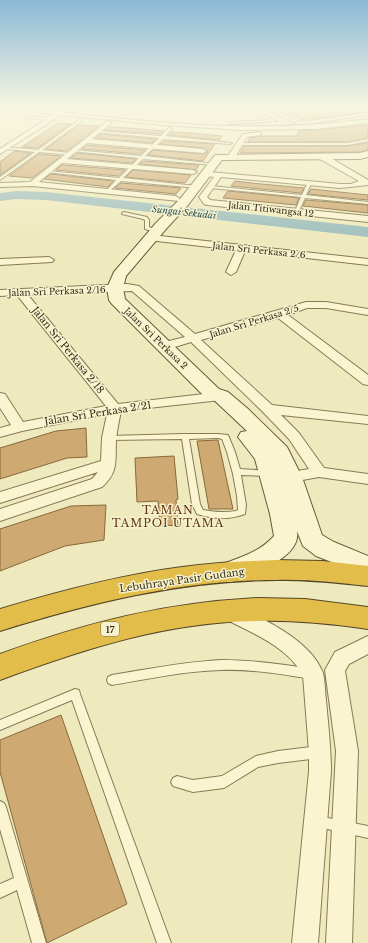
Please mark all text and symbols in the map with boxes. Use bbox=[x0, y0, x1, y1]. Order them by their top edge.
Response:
street label: Jalan Titiwangsa 12 bbox=[226, 199, 315, 219]
water label: Sungai Sekudai bbox=[151, 203, 218, 221]
street label: Jalan Sri Perkasa 2/6 bbox=[211, 240, 306, 260]
street label: Jalan Sri Perkasa 2/16 bbox=[7, 284, 106, 298]
street label: Jalan Sri Perkasa 2/18 bbox=[28, 302, 107, 396]
street label: Jalan Sri Perkasa 2/5 bbox=[207, 302, 300, 340]
street label: Jalan Sri Perkasa 2 bbox=[121, 304, 190, 371]
street label: Jalan Sri Perkasa 2/21 bbox=[42, 398, 152, 428]
district label: TAMAN TAMPOI UTAMA bbox=[112, 503, 224, 530]
street label: Lebuhraya Pasir Gudang bbox=[119, 565, 246, 595]
road number: 17 bbox=[101, 622, 119, 636]

